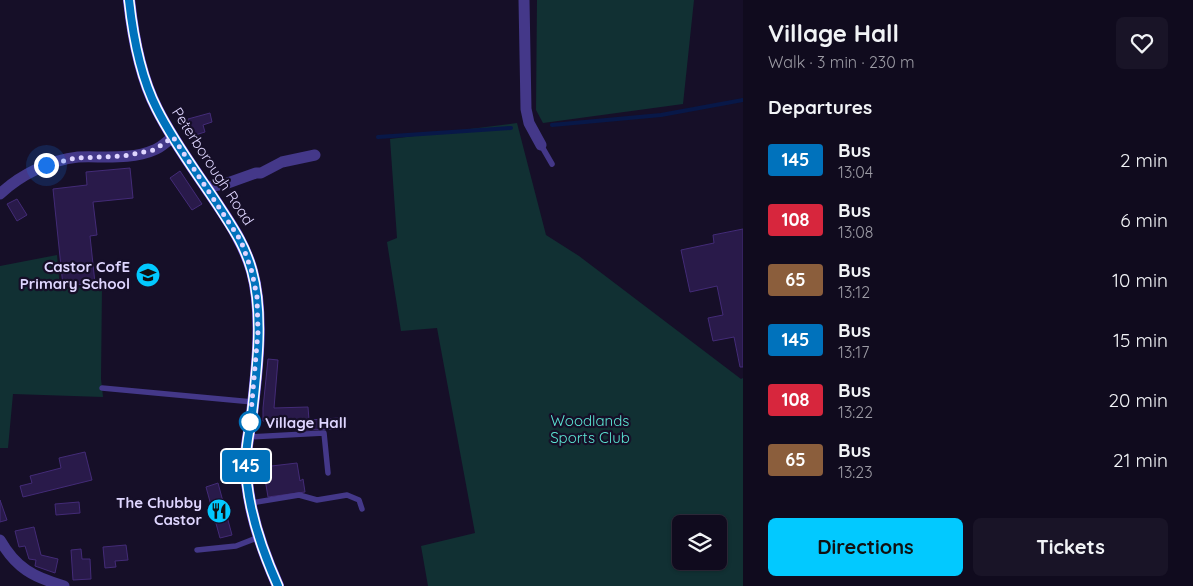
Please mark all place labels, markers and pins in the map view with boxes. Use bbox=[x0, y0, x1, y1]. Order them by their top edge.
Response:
place label: Castor CofE Primary School bbox=[20, 257, 130, 293]
school or university icon: Castor CofE Primary School bbox=[135, 262, 161, 288]
marker: Village Hall bbox=[239, 411, 261, 433]
place label: Village Hall bbox=[265, 413, 347, 432]
place label: The Chubby Castor bbox=[116, 493, 202, 529]
restaurant icon: The Chubby Castor bbox=[206, 498, 232, 524]

